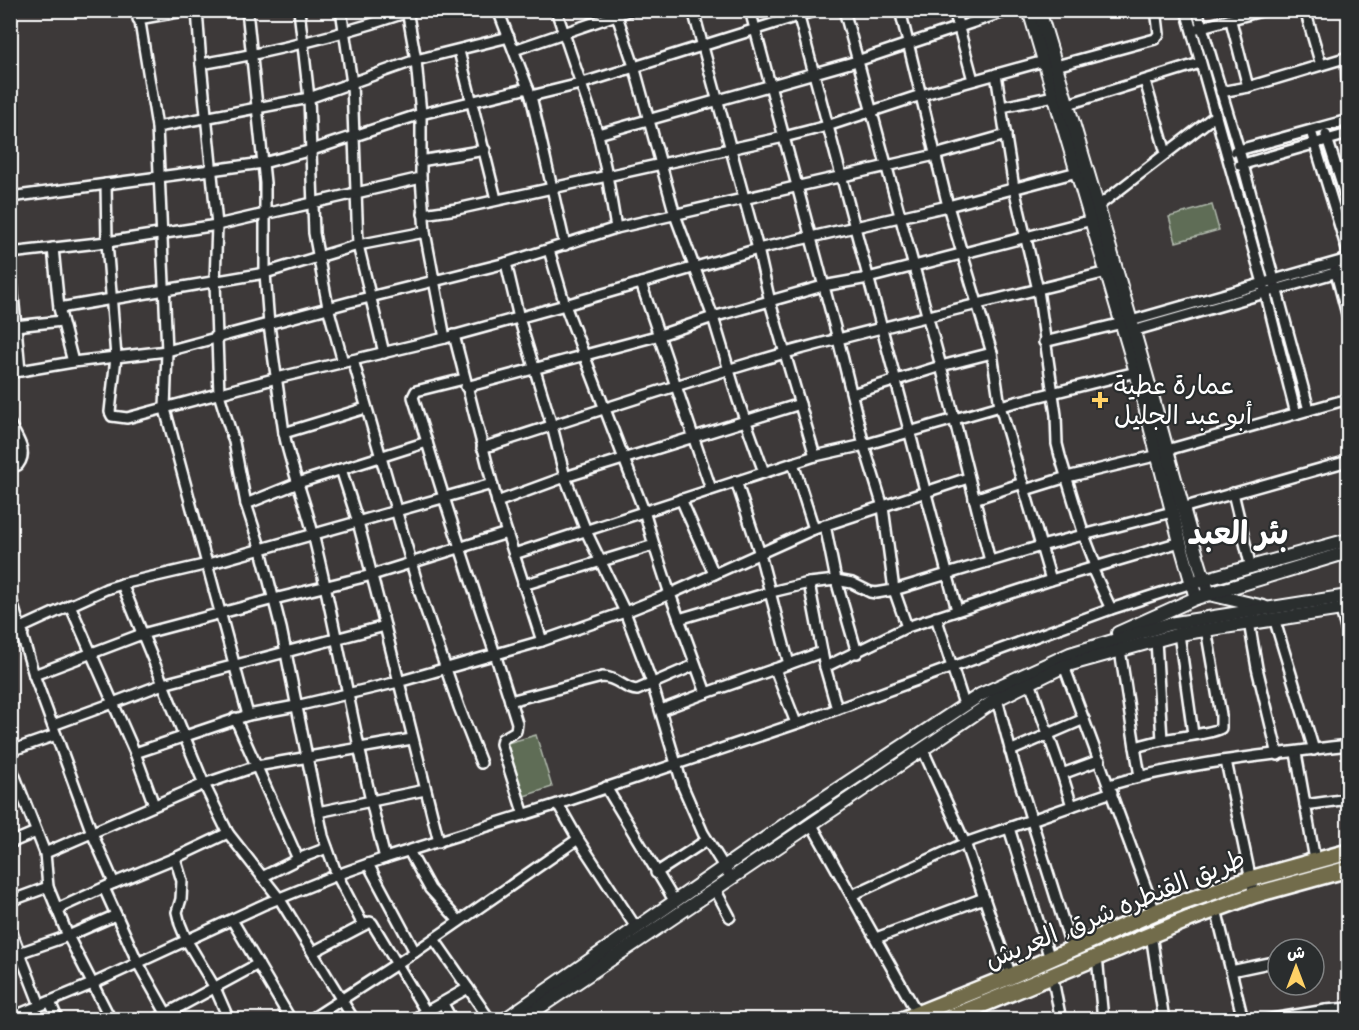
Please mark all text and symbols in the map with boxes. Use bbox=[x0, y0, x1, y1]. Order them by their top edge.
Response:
place label: عمارة عطية أبو عبد الجليل bbox=[1114, 369, 1253, 432]
marker: عمارة عطية أبو عبد الجليل bbox=[1091, 391, 1109, 409]
district label: بئر العبد bbox=[1188, 513, 1288, 554]
street label: طريق القنطره شرق, العريش bbox=[980, 842, 1250, 976]
north arrow bbox=[1266, 937, 1326, 997]
text: ش bbox=[1287, 943, 1305, 963]

